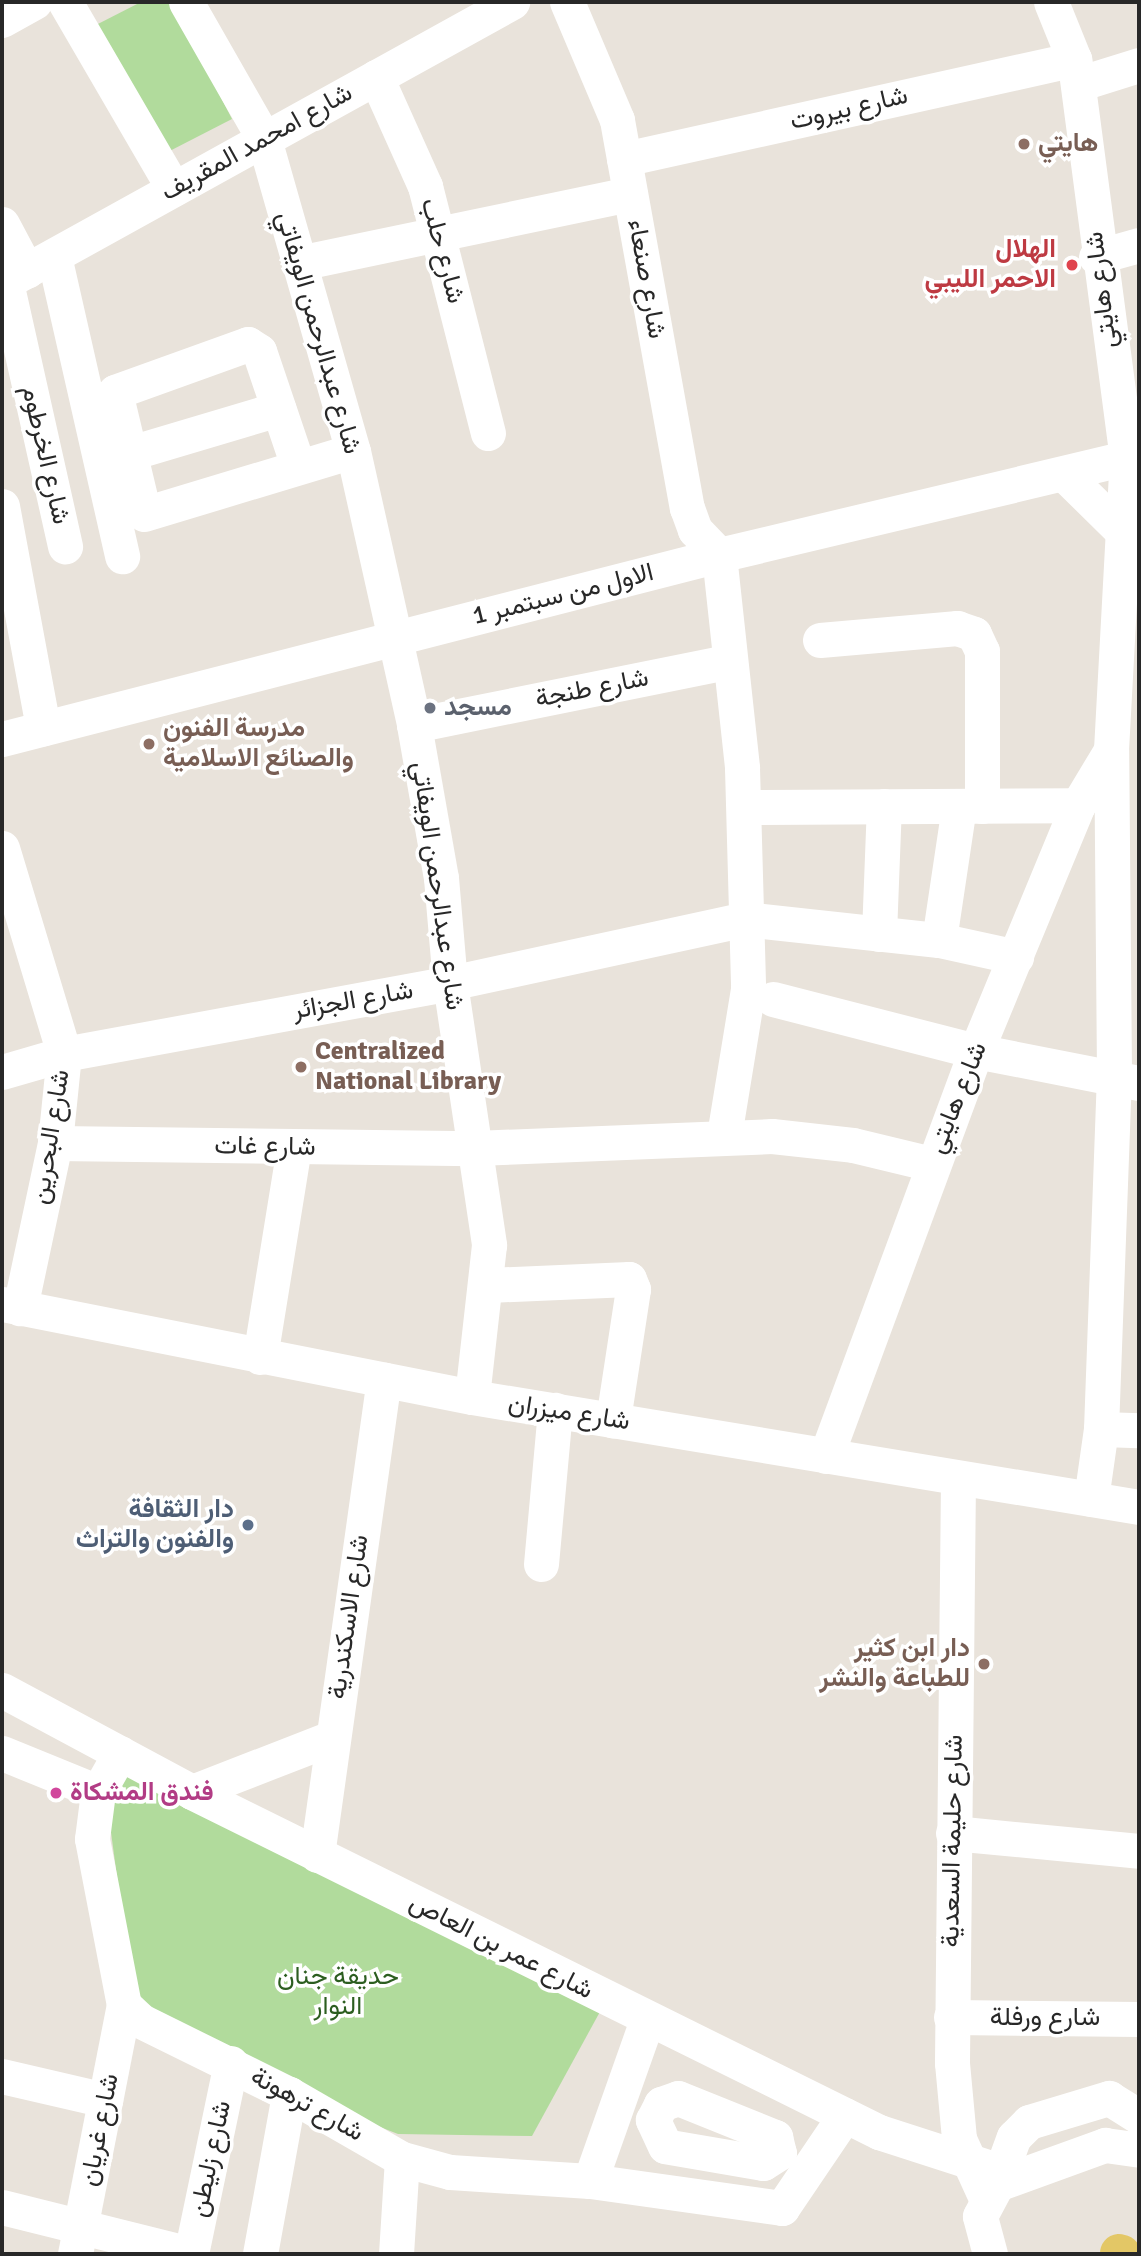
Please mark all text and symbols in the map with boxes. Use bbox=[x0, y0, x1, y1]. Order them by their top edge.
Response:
street label: شارع امحمد المقريف bbox=[156, 78, 358, 208]
street label: شارع بيروت bbox=[787, 80, 911, 138]
place label: هايتي bbox=[1038, 128, 1098, 160]
marker: هايتي bbox=[1016, 136, 1032, 152]
street label: شارع حلب bbox=[413, 195, 471, 307]
street label: شارع عبدالرحمن الويفاتي bbox=[268, 208, 368, 458]
street label: شارع صنعاء bbox=[620, 217, 672, 341]
street label: شارع هايتي bbox=[1079, 230, 1125, 350]
place label: الهلال الاحمر الليبي bbox=[924, 234, 1056, 296]
marker: الهلال الاحمر الليبي bbox=[1062, 255, 1082, 275]
street label: شارع الخرطوم bbox=[14, 383, 76, 527]
street label: الاول من سبتمبر 1 bbox=[469, 557, 657, 633]
street label: شارع طنجة bbox=[533, 663, 651, 715]
place label: مسجد bbox=[444, 692, 512, 724]
marker: مسجد bbox=[422, 700, 438, 716]
place label: مدرسة الفنون والصنائع الاسلامية bbox=[163, 713, 354, 774]
marker: مدرسة الفنون والصنائع الاسلامية bbox=[141, 736, 157, 752]
street label: شارع عبدالرحمن الويفاتي bbox=[404, 760, 470, 1012]
street label: شارع الجزائر bbox=[290, 975, 416, 1027]
place label: Centralized National Library bbox=[315, 1036, 501, 1098]
street label: شارع هايتي bbox=[922, 1038, 994, 1158]
marker: Centralized National Library bbox=[293, 1059, 309, 1075]
street label: شارع البحرين bbox=[25, 1067, 77, 1207]
street label: شارع غات bbox=[214, 1131, 316, 1163]
street label: شارع ميزران bbox=[506, 1388, 632, 1438]
place label: دار الثقافة والفنون والتراث bbox=[76, 1494, 234, 1556]
marker: دار الثقافة والفنون والتراث bbox=[240, 1517, 256, 1533]
street label: شارع الاسكندرية bbox=[322, 1533, 376, 1701]
place label: دار ابن كثير للطباعة والنشر bbox=[819, 1633, 970, 1694]
marker: دار ابن كثير للطباعة والنشر bbox=[976, 1656, 992, 1672]
street label: شارع حليمة السعدية bbox=[936, 1734, 970, 1948]
place label: فندق المشكاة bbox=[70, 1777, 214, 1809]
marker: فندق المشكاة bbox=[48, 1785, 64, 1801]
street label: شارع عمر بن العاص bbox=[404, 1887, 598, 2007]
park label: حديقة جنان النوار bbox=[277, 1961, 399, 2022]
street label: شارع ورفلة bbox=[990, 2002, 1100, 2034]
street label: شارع ترهونة bbox=[245, 2061, 369, 2149]
street label: شارع غريان bbox=[74, 2071, 126, 2189]
street label: شارع زليطن bbox=[183, 2098, 239, 2220]

